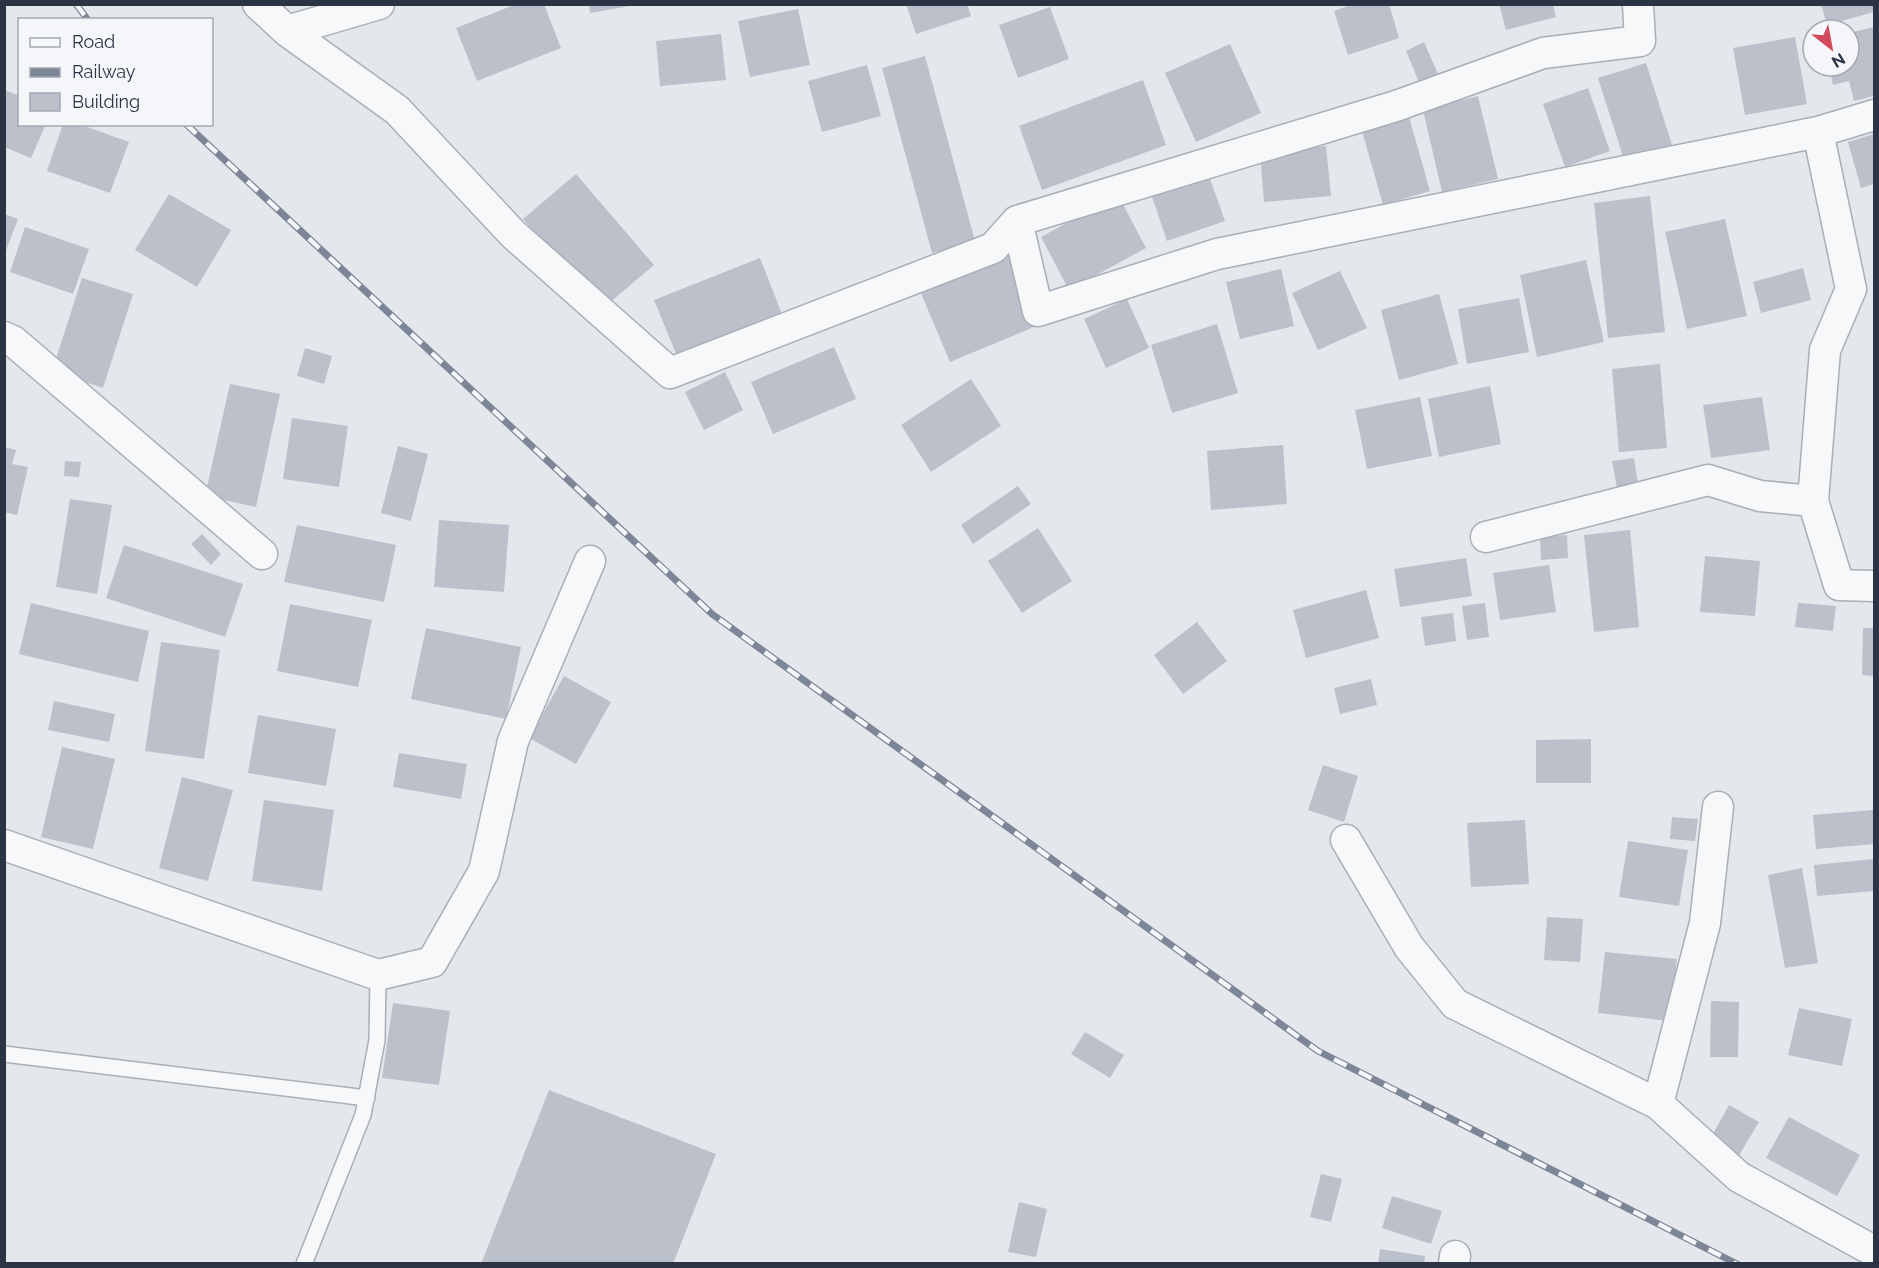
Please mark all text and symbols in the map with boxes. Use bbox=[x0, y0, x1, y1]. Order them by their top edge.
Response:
legend bbox=[18, 18, 213, 126]
north arrow bbox=[1801, 18, 1861, 78]
text: Road bbox=[72, 31, 115, 52]
text: N bbox=[1828, 49, 1849, 72]
text: Railway bbox=[72, 61, 136, 82]
text: Building bbox=[72, 91, 140, 112]

